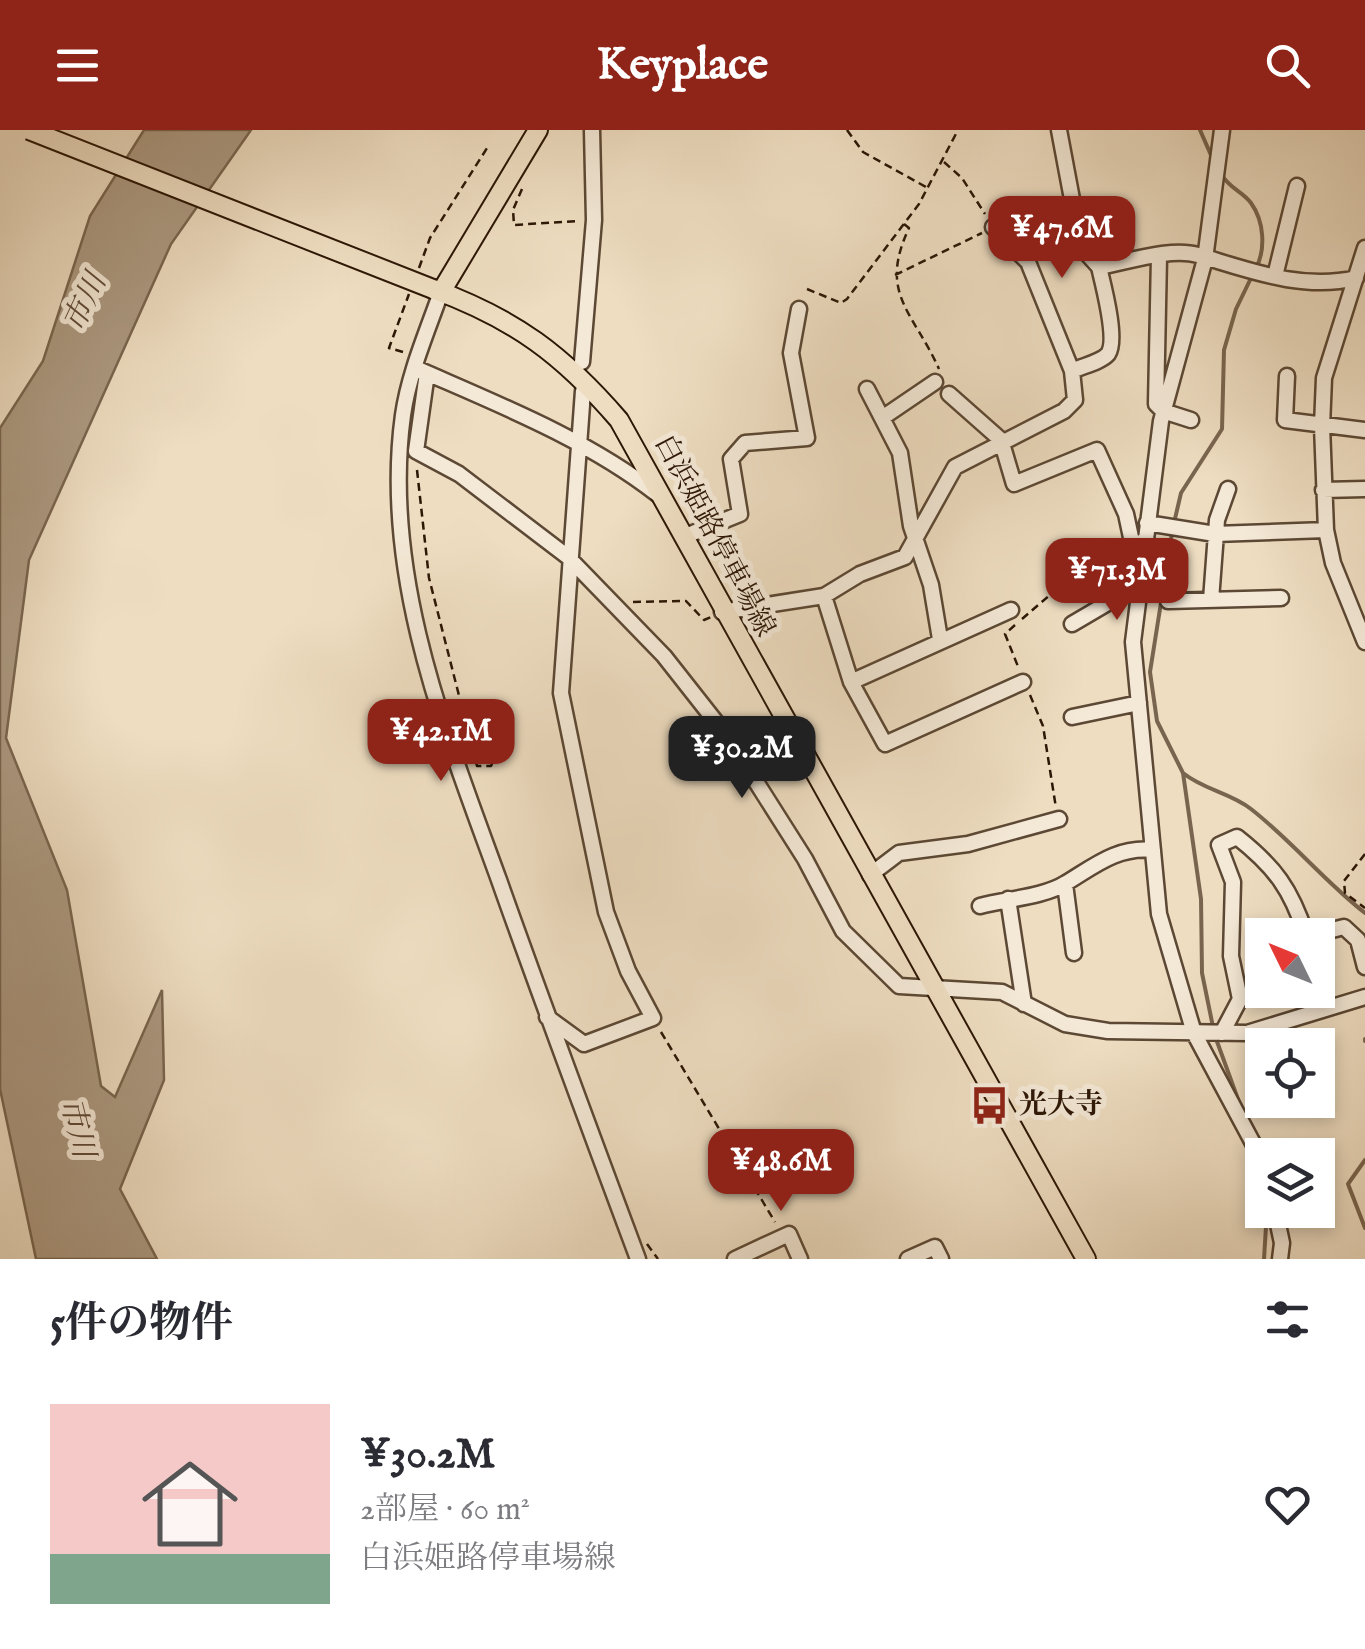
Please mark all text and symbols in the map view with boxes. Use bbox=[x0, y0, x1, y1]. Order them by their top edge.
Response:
text: Keyplace bbox=[597, 37, 768, 94]
icon: menu bbox=[50, 38, 105, 93]
icon: search bbox=[1260, 38, 1315, 93]
pin: ¥47.6M bbox=[981, 196, 1143, 281]
text: ¥47.6M bbox=[1010, 208, 1114, 249]
water label: 市川 bbox=[56, 265, 117, 338]
street label: 白浜姫路停車場線 bbox=[646, 429, 782, 643]
pin: ¥71.3M bbox=[1036, 538, 1198, 623]
text: ¥71.3M bbox=[1067, 550, 1167, 591]
pin: ¥42.1M bbox=[360, 699, 522, 784]
text: ¥42.1M bbox=[390, 711, 492, 752]
pin: ¥30.2M bbox=[661, 716, 823, 801]
text: ¥30.2M bbox=[691, 728, 793, 769]
north arrow bbox=[1245, 918, 1335, 1008]
map controls bbox=[1245, 918, 1335, 1228]
button: locate bbox=[1245, 1028, 1335, 1118]
bus stop icon: 光大寺 bbox=[968, 1084, 1010, 1126]
place label: 光大寺 bbox=[1019, 1088, 1103, 1123]
water label: 市川 bbox=[50, 1094, 102, 1165]
pin: ¥48.6M bbox=[700, 1129, 862, 1214]
button: layers bbox=[1245, 1138, 1335, 1228]
text: ¥48.6M bbox=[730, 1141, 832, 1182]
icon: filters bbox=[1260, 1292, 1315, 1347]
text: 5件の物件 bbox=[50, 1298, 233, 1351]
text: ¥30.2M bbox=[360, 1429, 495, 1482]
icon: home bbox=[130, 1444, 250, 1564]
icon: heart bbox=[1260, 1477, 1315, 1532]
text: 2部屋 · 60 m² bbox=[360, 1490, 530, 1531]
text: 白浜姫路停車場線 bbox=[360, 1539, 616, 1580]

